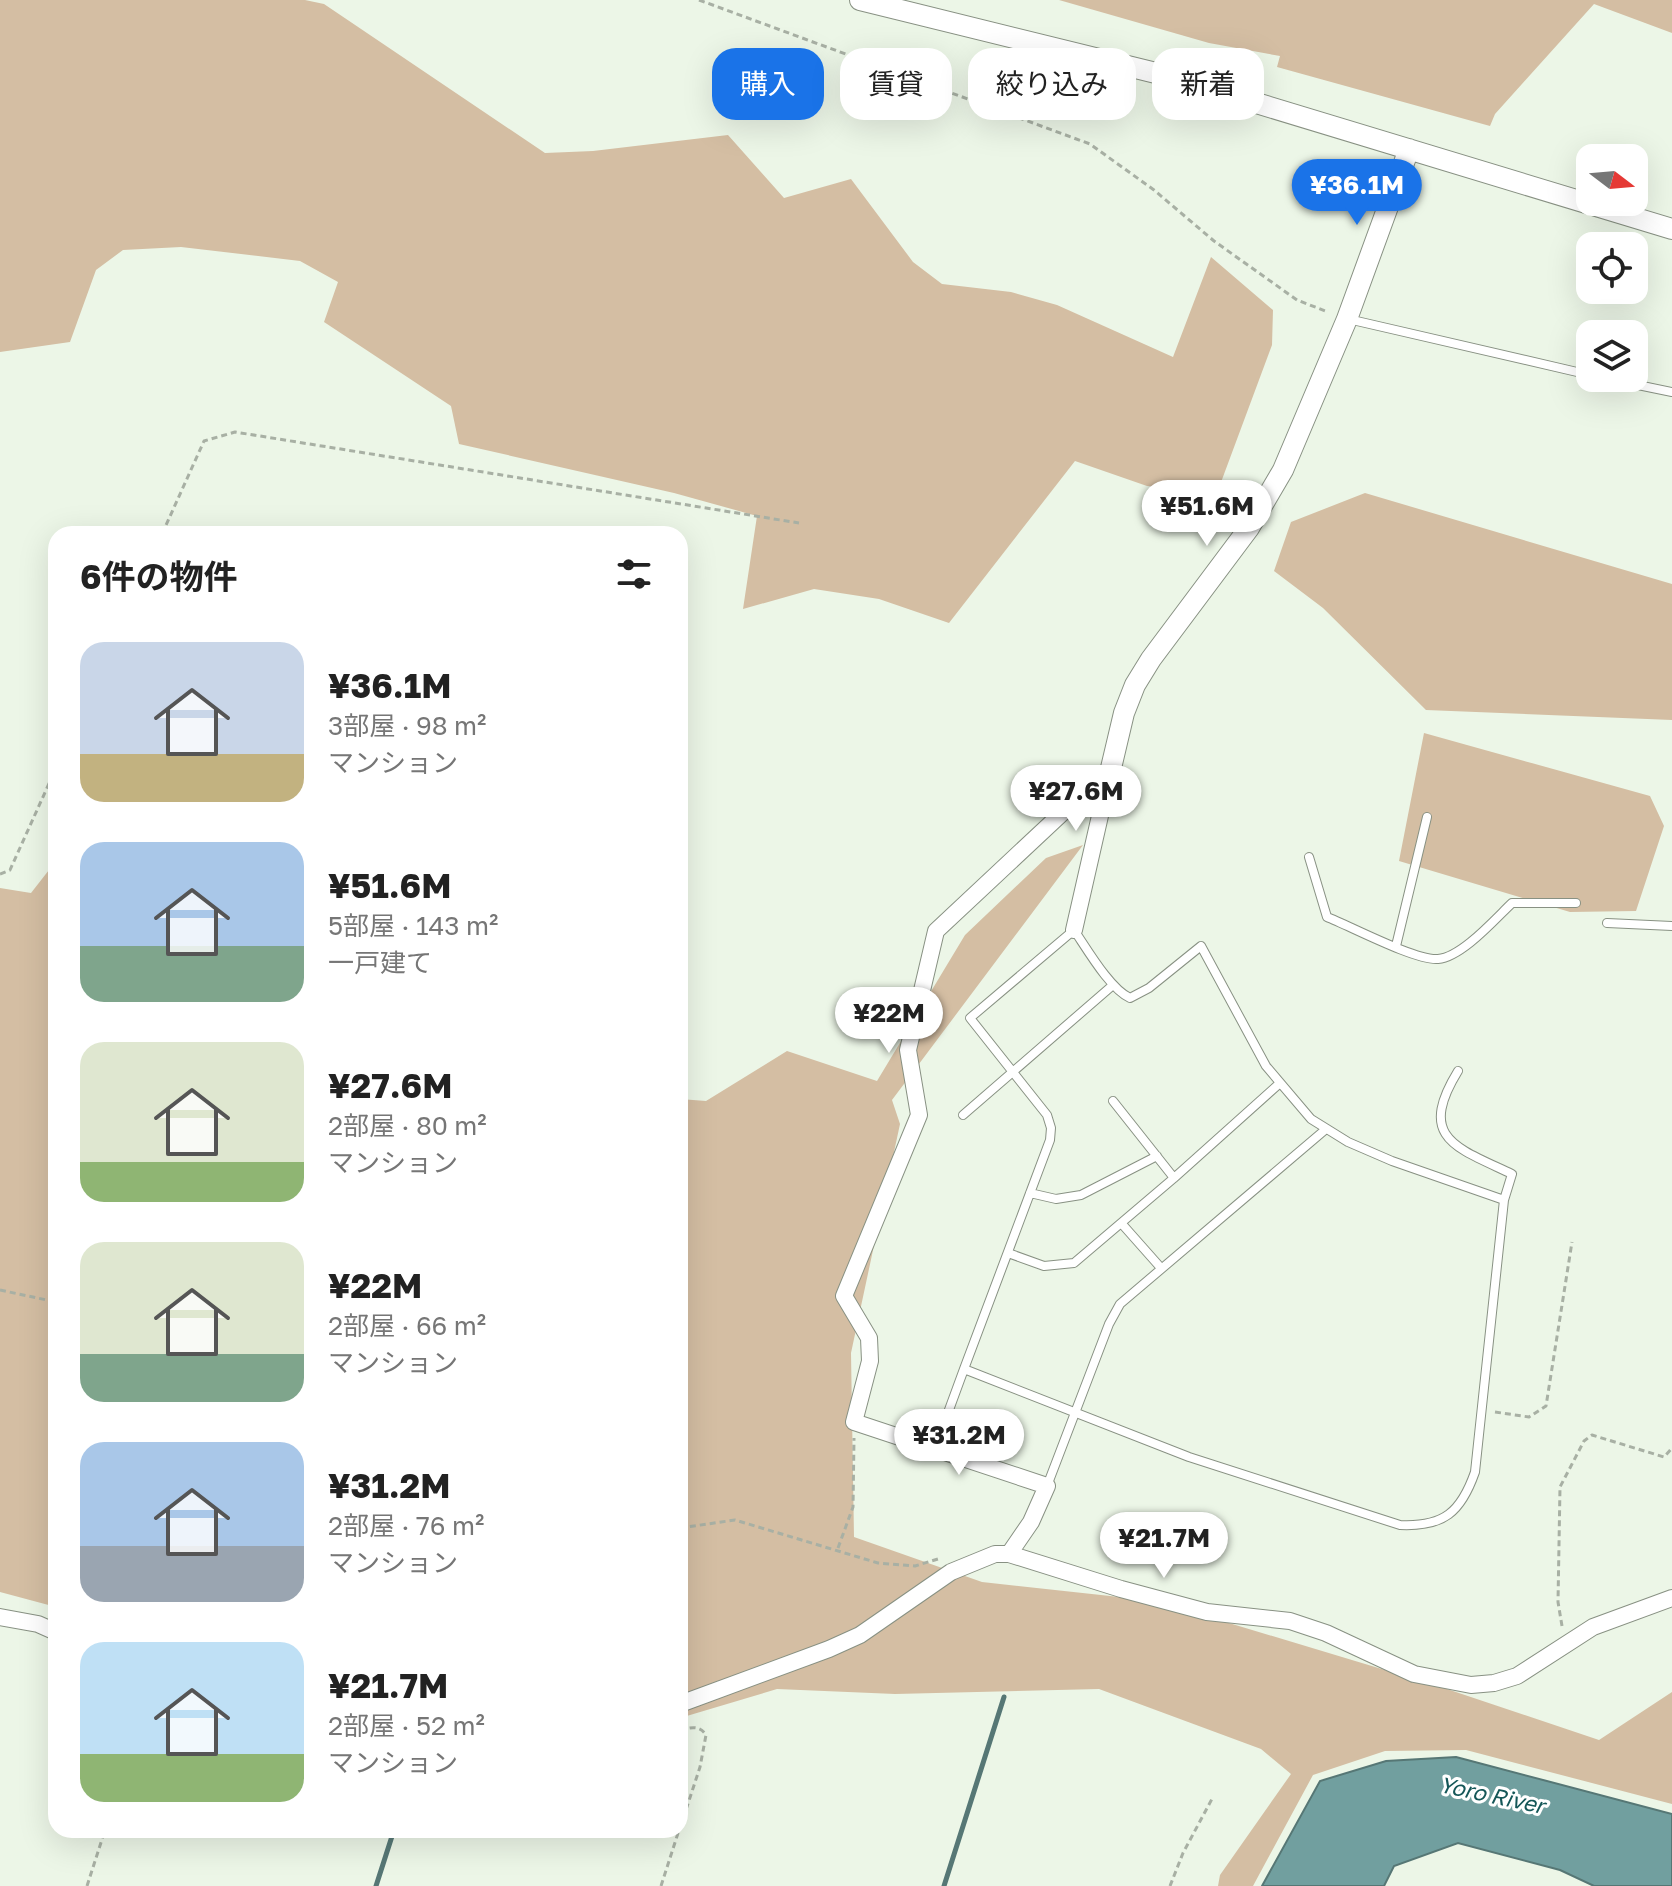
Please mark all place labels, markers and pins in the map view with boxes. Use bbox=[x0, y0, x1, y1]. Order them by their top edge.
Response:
pin: ¥36.1M bbox=[1292, 159, 1422, 227]
pin: ¥51.6M bbox=[1142, 480, 1272, 548]
pin: ¥27.6M bbox=[1011, 765, 1141, 833]
pin: ¥22M bbox=[842, 987, 936, 1055]
pin: ¥31.2M bbox=[894, 1409, 1024, 1477]
pin: ¥21.7M bbox=[1099, 1512, 1229, 1580]

